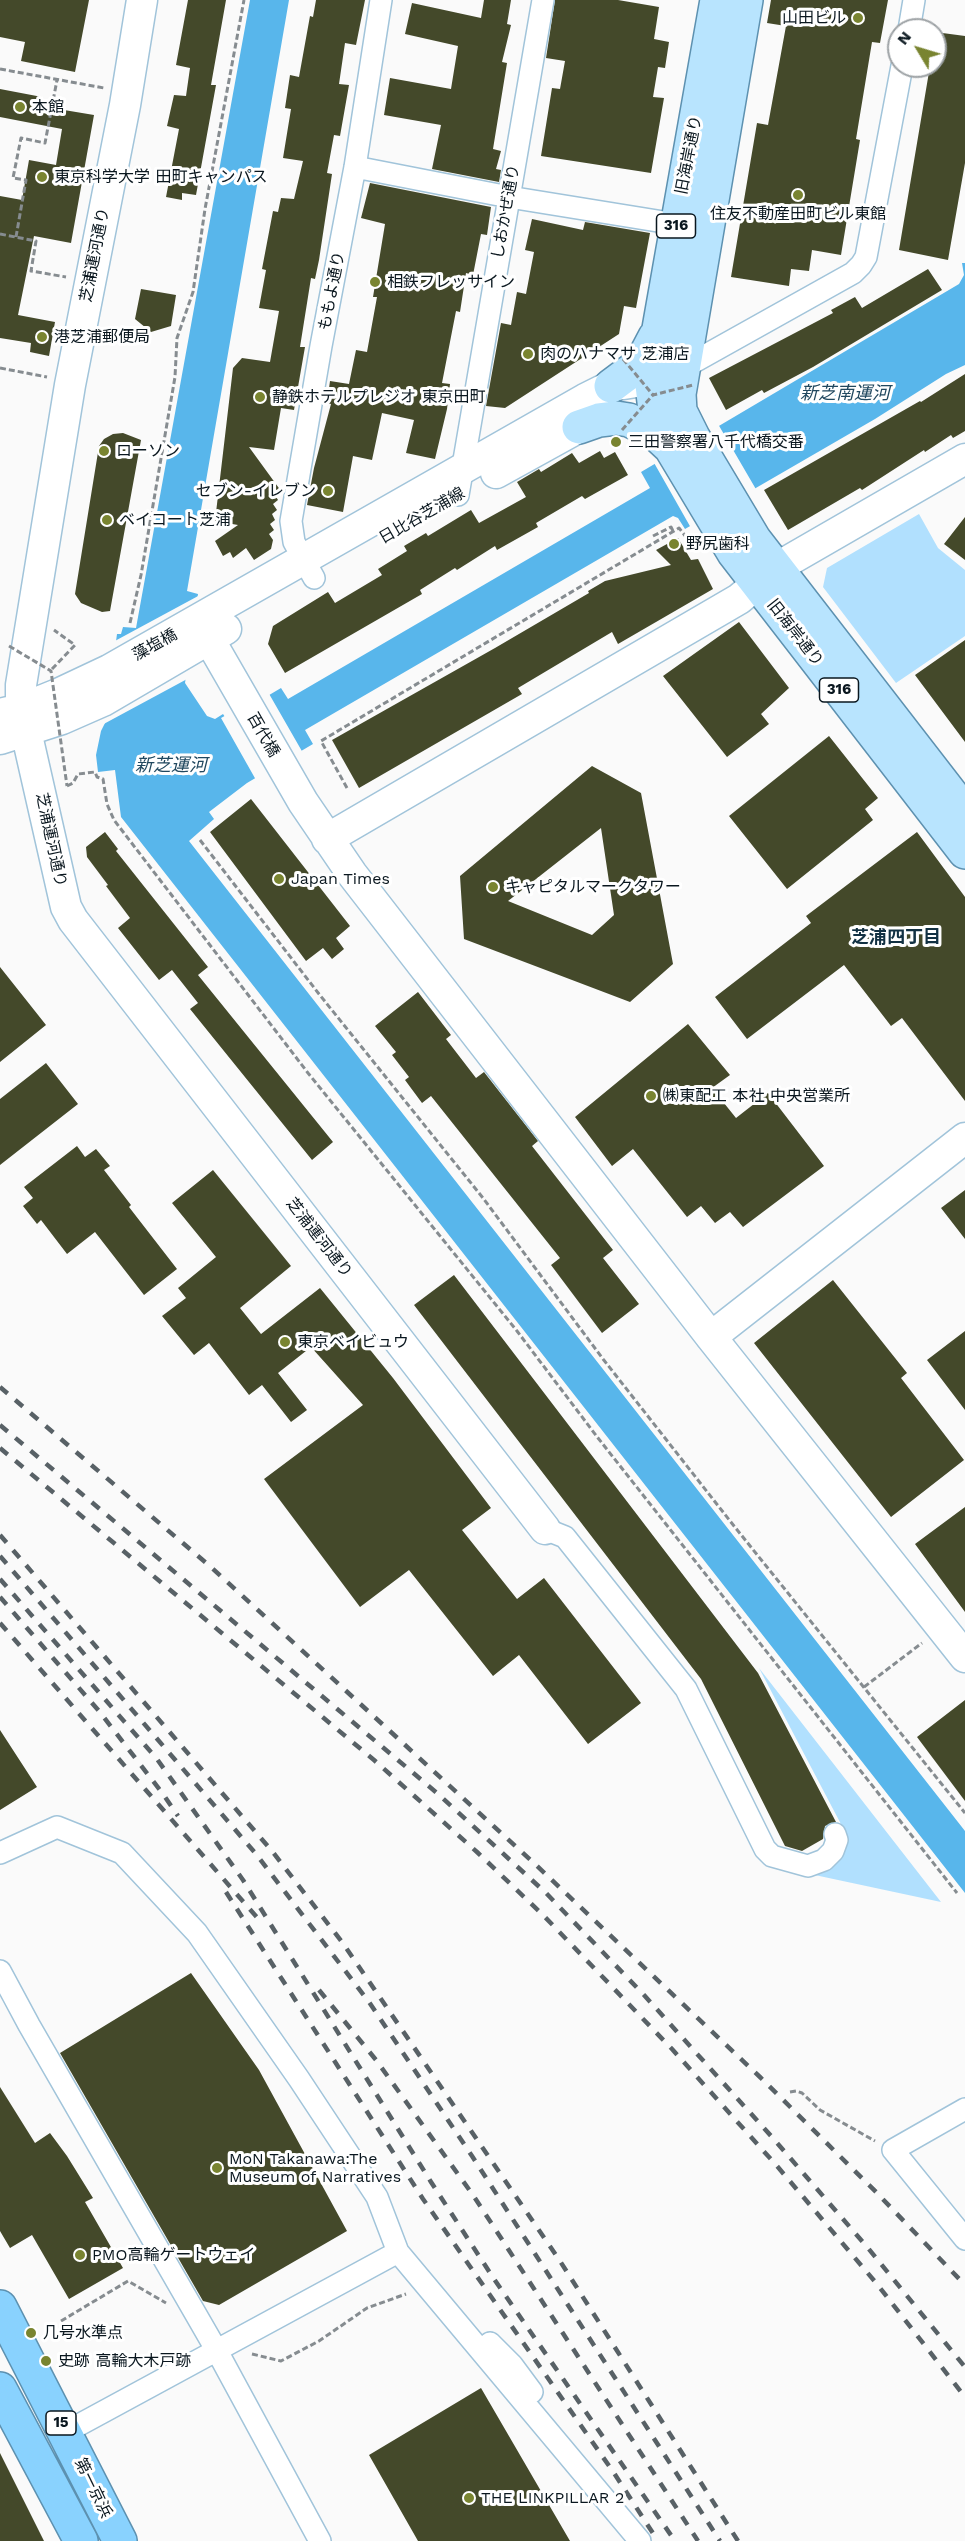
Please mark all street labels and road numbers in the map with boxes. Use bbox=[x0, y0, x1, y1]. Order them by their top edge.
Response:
street label: 旧海岸通り bbox=[672, 114, 706, 196]
street label: しおかぜ通り bbox=[488, 163, 524, 261]
street label: 芝浦運河通り bbox=[76, 206, 114, 304]
road number: 316 bbox=[656, 214, 696, 238]
street label: ももよ通り bbox=[315, 250, 349, 332]
street label: 日比谷芝浦線 bbox=[376, 484, 468, 548]
street label: 旧海岸通り bbox=[763, 596, 827, 670]
street label: 藻塩橋 bbox=[129, 625, 181, 665]
road number: 316 bbox=[820, 678, 858, 702]
street label: 百代橋 bbox=[243, 709, 283, 761]
street label: 芝浦運河通り bbox=[32, 791, 70, 889]
street label: 芝浦運河通り bbox=[282, 1194, 356, 1282]
road number: 15 bbox=[46, 2411, 76, 2435]
street label: 第一京浜 bbox=[70, 2455, 116, 2521]

